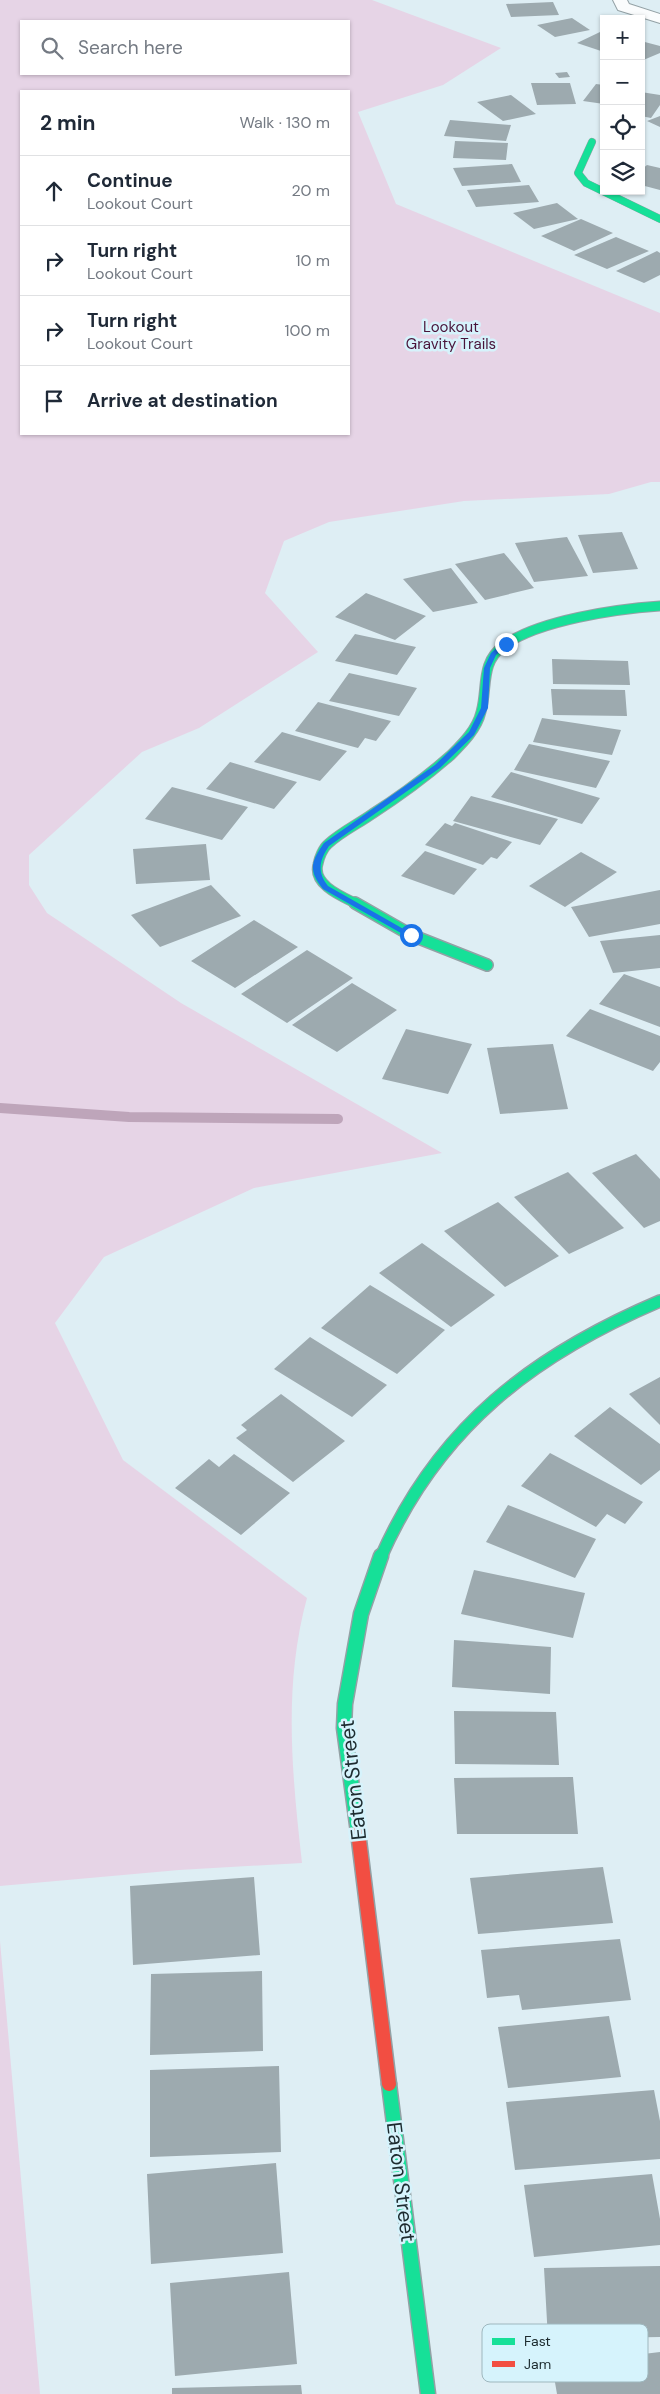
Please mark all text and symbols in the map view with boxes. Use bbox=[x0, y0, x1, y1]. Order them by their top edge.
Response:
map controls bbox=[600, 15, 645, 195]
button: + bbox=[600, 15, 645, 60]
search box bbox=[20, 20, 350, 75]
icon: search bbox=[38, 34, 66, 62]
text: Search here bbox=[78, 35, 183, 60]
button: − bbox=[600, 60, 645, 105]
button: locate bbox=[600, 105, 645, 150]
text: 2 min bbox=[40, 109, 96, 137]
text: Walk · 130 m bbox=[239, 112, 330, 133]
button: layers bbox=[600, 150, 645, 195]
text: Continue bbox=[87, 168, 173, 193]
icon: ahead bbox=[40, 177, 68, 205]
text: 20 m bbox=[291, 180, 330, 201]
text: Lookout Court bbox=[87, 193, 193, 214]
text: Turn right bbox=[87, 238, 177, 263]
icon: right bbox=[40, 247, 68, 275]
text: 10 m bbox=[296, 250, 330, 271]
text: Lookout Court bbox=[87, 263, 193, 284]
text: Turn right bbox=[87, 308, 177, 333]
icon: right bbox=[40, 317, 68, 345]
park label: Lookout Gravity Trails bbox=[406, 317, 496, 354]
text: 100 m bbox=[285, 320, 330, 341]
text: Lookout Court bbox=[87, 333, 193, 354]
icon: arrive bbox=[40, 387, 68, 415]
text: Arrive at destination bbox=[87, 388, 278, 413]
route end bbox=[495, 633, 518, 656]
route start bbox=[400, 924, 423, 947]
street label: Eaton Street bbox=[333, 1719, 373, 1841]
street label: Eaton Street bbox=[380, 2120, 422, 2244]
legend bbox=[482, 2324, 648, 2382]
text: Fast bbox=[524, 2332, 551, 2350]
text: Jam bbox=[524, 2355, 551, 2373]

